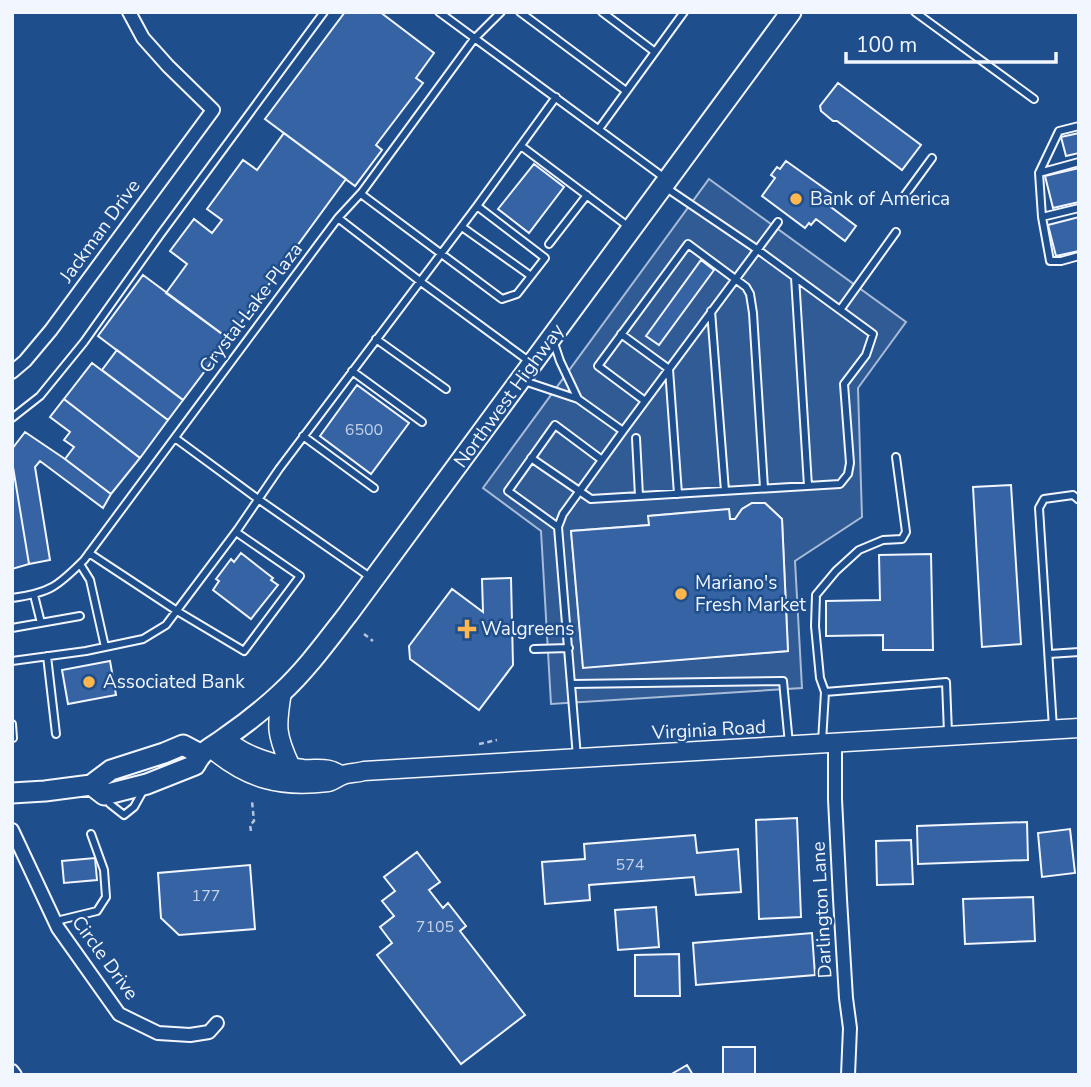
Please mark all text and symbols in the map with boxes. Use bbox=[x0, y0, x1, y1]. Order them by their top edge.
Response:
scale bar bbox=[846, 21, 1056, 65]
text: 100 m bbox=[856, 31, 917, 59]
street label: Jackman Drive bbox=[53, 174, 146, 289]
place label: Bank of America bbox=[810, 186, 950, 212]
marker: Bank of America bbox=[788, 191, 804, 207]
street label: Crystal Lake Plaza bbox=[193, 237, 309, 379]
street label: Northwest Highway bbox=[448, 319, 570, 473]
house number: 6500 bbox=[345, 419, 383, 441]
place label: Mariano's Fresh Market bbox=[695, 570, 806, 618]
marker: Mariano's Fresh Market bbox=[673, 586, 689, 602]
place label: Walgreens bbox=[481, 616, 574, 642]
marker: Walgreens bbox=[459, 621, 475, 637]
place label: Associated Bank bbox=[103, 669, 245, 695]
marker: Associated Bank bbox=[81, 674, 97, 690]
street label: Virginia Road bbox=[650, 714, 767, 746]
street label: Darlington Lane bbox=[805, 841, 839, 979]
house number: 574 bbox=[616, 854, 645, 876]
house number: 177 bbox=[192, 885, 220, 907]
street label: Circle Drive bbox=[66, 911, 144, 1005]
house number: 7105 bbox=[416, 916, 454, 938]

